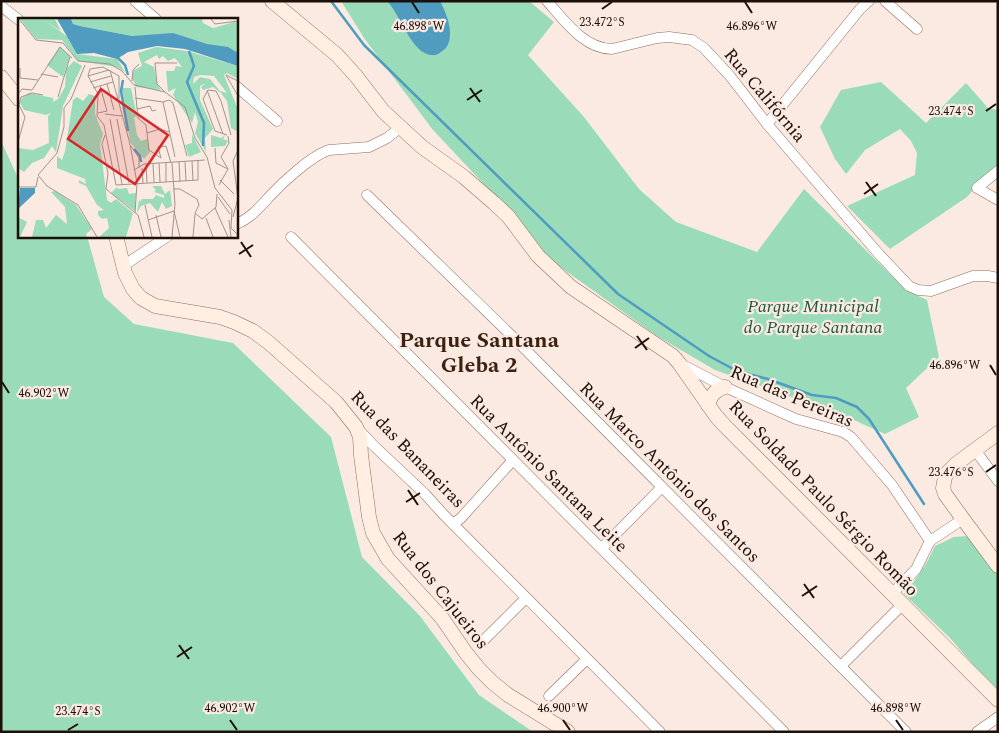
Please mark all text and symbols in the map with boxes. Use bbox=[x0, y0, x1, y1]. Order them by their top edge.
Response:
text: 23.472°S bbox=[579, 13, 625, 32]
text: 46.898°W bbox=[394, 17, 445, 36]
text: 46.896°W bbox=[727, 17, 778, 36]
inset map bbox=[18, 18, 238, 238]
street label: Rua Califórnia bbox=[717, 42, 812, 149]
text: 23.474°S bbox=[928, 102, 974, 121]
park label: Parque Municipal do Parque Santana bbox=[744, 293, 882, 341]
district label: Parque Santana Gleba 2 bbox=[399, 324, 560, 382]
text: 46.896°W bbox=[930, 356, 981, 375]
street label: Rua das Pereiras bbox=[726, 358, 858, 435]
street label: Rua Marco Antônio dos Santos bbox=[573, 376, 766, 569]
text: 46.902°W bbox=[19, 384, 70, 403]
street label: Rua das Bananeiras bbox=[344, 384, 471, 514]
street label: Rua Antônio Santana Leite bbox=[463, 388, 634, 559]
street label: Rua Soldado Paulo Sérgio Romão bbox=[722, 394, 925, 603]
text: 23.476°S bbox=[928, 463, 974, 482]
street label: Rua dos Cajueiros bbox=[386, 525, 496, 655]
text: 46.902°W bbox=[205, 699, 256, 718]
text: 46.900°W bbox=[538, 699, 589, 718]
text: 46.898°W bbox=[871, 699, 922, 718]
text: 23.474°S bbox=[55, 702, 101, 721]

